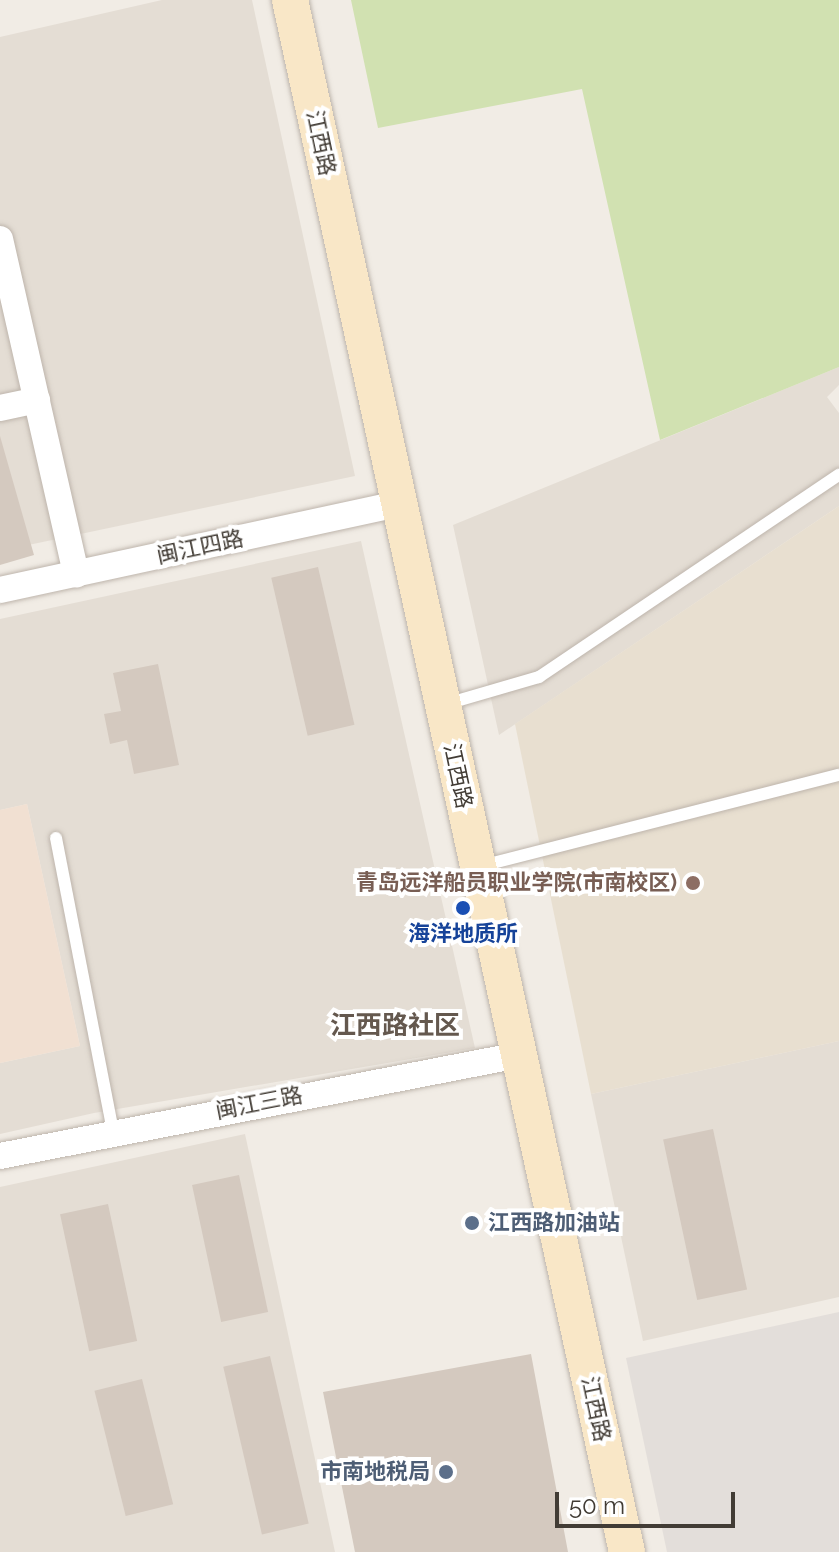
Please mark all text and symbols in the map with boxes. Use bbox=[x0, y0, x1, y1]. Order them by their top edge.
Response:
street label: 江西路 bbox=[301, 108, 341, 178]
street label: 闽江四路 bbox=[154, 525, 246, 569]
street label: 江西路 bbox=[438, 741, 478, 811]
place label: 青岛远洋船员职业学院(市南校区) bbox=[355, 870, 677, 896]
marker: 青岛远洋船员职业学院(市南校区) bbox=[684, 874, 702, 892]
marker: 海洋地质所 bbox=[454, 899, 472, 917]
place label: 海洋地质所 bbox=[408, 921, 518, 947]
district label: 江西路社区 bbox=[330, 1010, 460, 1042]
street label: 闽江三路 bbox=[213, 1082, 305, 1124]
place label: 江西路加油站 bbox=[488, 1210, 620, 1236]
marker: 江西路加油站 bbox=[463, 1214, 481, 1232]
street label: 江西路 bbox=[576, 1374, 616, 1444]
place label: 市南地税局 bbox=[320, 1459, 430, 1485]
marker: 市南地税局 bbox=[437, 1463, 455, 1481]
scale bar bbox=[559, 1476, 739, 1526]
text: 50 m bbox=[569, 1491, 625, 1520]

